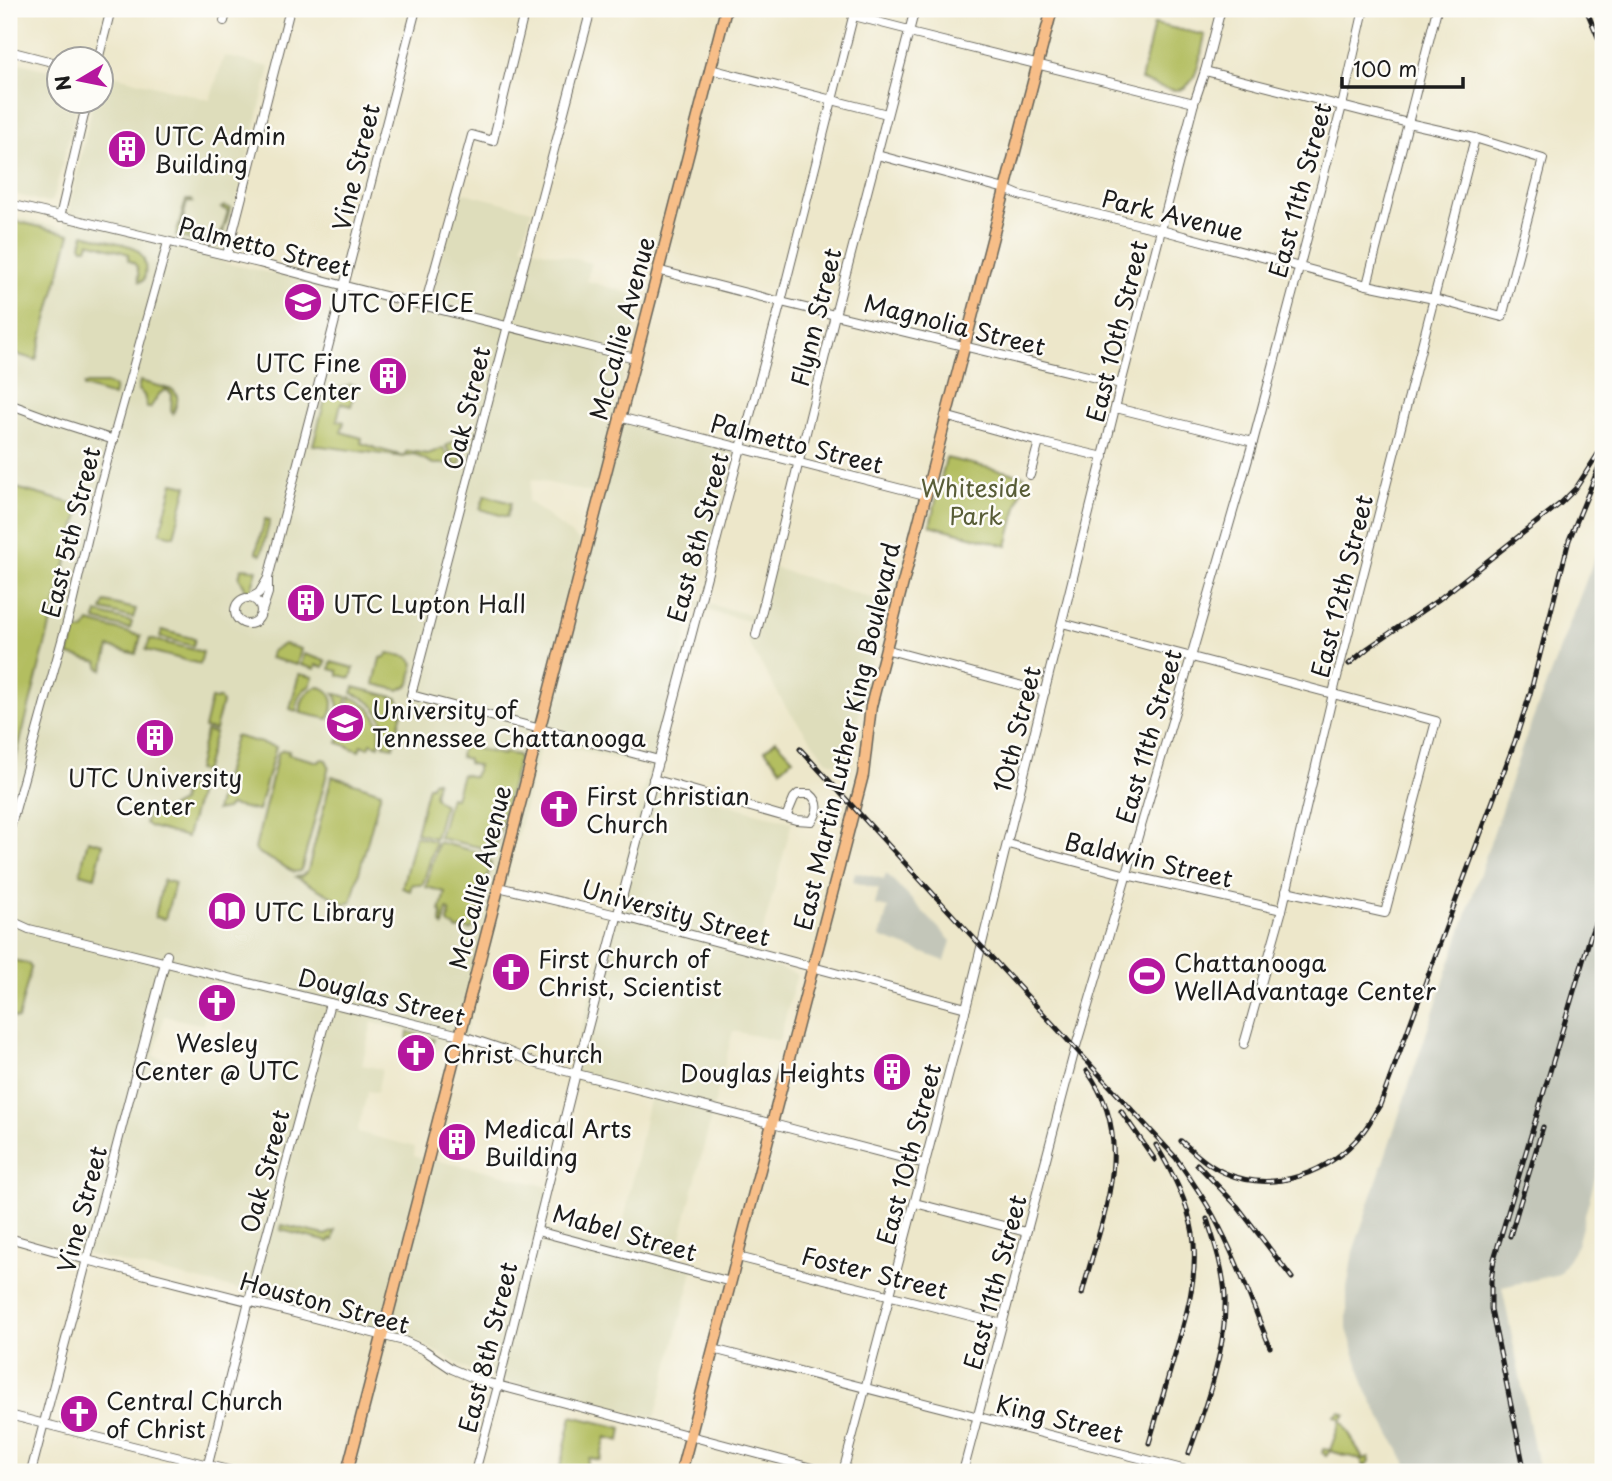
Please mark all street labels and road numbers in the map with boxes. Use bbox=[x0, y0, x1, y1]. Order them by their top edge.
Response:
street label: East 11th Street bbox=[1258, 98, 1340, 281]
street label: Vine Street bbox=[322, 99, 388, 234]
street label: Park Avenue bbox=[1098, 179, 1248, 249]
street label: Palmetto Street bbox=[175, 207, 355, 285]
street label: McCallie Avenue bbox=[579, 232, 663, 424]
street label: East 10th Street bbox=[1076, 236, 1156, 426]
street label: Flynn Street bbox=[780, 244, 850, 390]
street label: Magnolia Street bbox=[860, 284, 1050, 364]
street label: Oak Street bbox=[433, 342, 499, 474]
street label: Palmetto Street bbox=[707, 404, 887, 482]
street label: East 5th Street bbox=[31, 443, 109, 621]
street label: East 8th Street bbox=[657, 448, 737, 626]
street label: East 12th Street bbox=[1301, 491, 1381, 681]
street label: East Martin Luther King Boulevard bbox=[784, 538, 908, 934]
street label: East 11th Street bbox=[1106, 644, 1190, 827]
street label: 10th Street bbox=[983, 662, 1049, 796]
street label: McCallie Avenue bbox=[439, 781, 519, 973]
street label: Baldwin Street bbox=[1061, 822, 1237, 896]
street label: University Street bbox=[578, 870, 775, 955]
street label: Douglas Street bbox=[295, 958, 469, 1034]
street label: East 10th Street bbox=[866, 1059, 950, 1249]
street label: Oak Street bbox=[230, 1105, 298, 1237]
street label: Vine Street bbox=[47, 1141, 115, 1276]
street label: East 11th Street bbox=[953, 1190, 1035, 1373]
street label: Mabel Street bbox=[549, 1194, 701, 1270]
street label: Foster Street bbox=[798, 1236, 952, 1308]
street label: East 8th Street bbox=[448, 1258, 526, 1436]
street label: Houston Street bbox=[236, 1262, 414, 1342]
street label: King Street bbox=[993, 1385, 1128, 1451]

